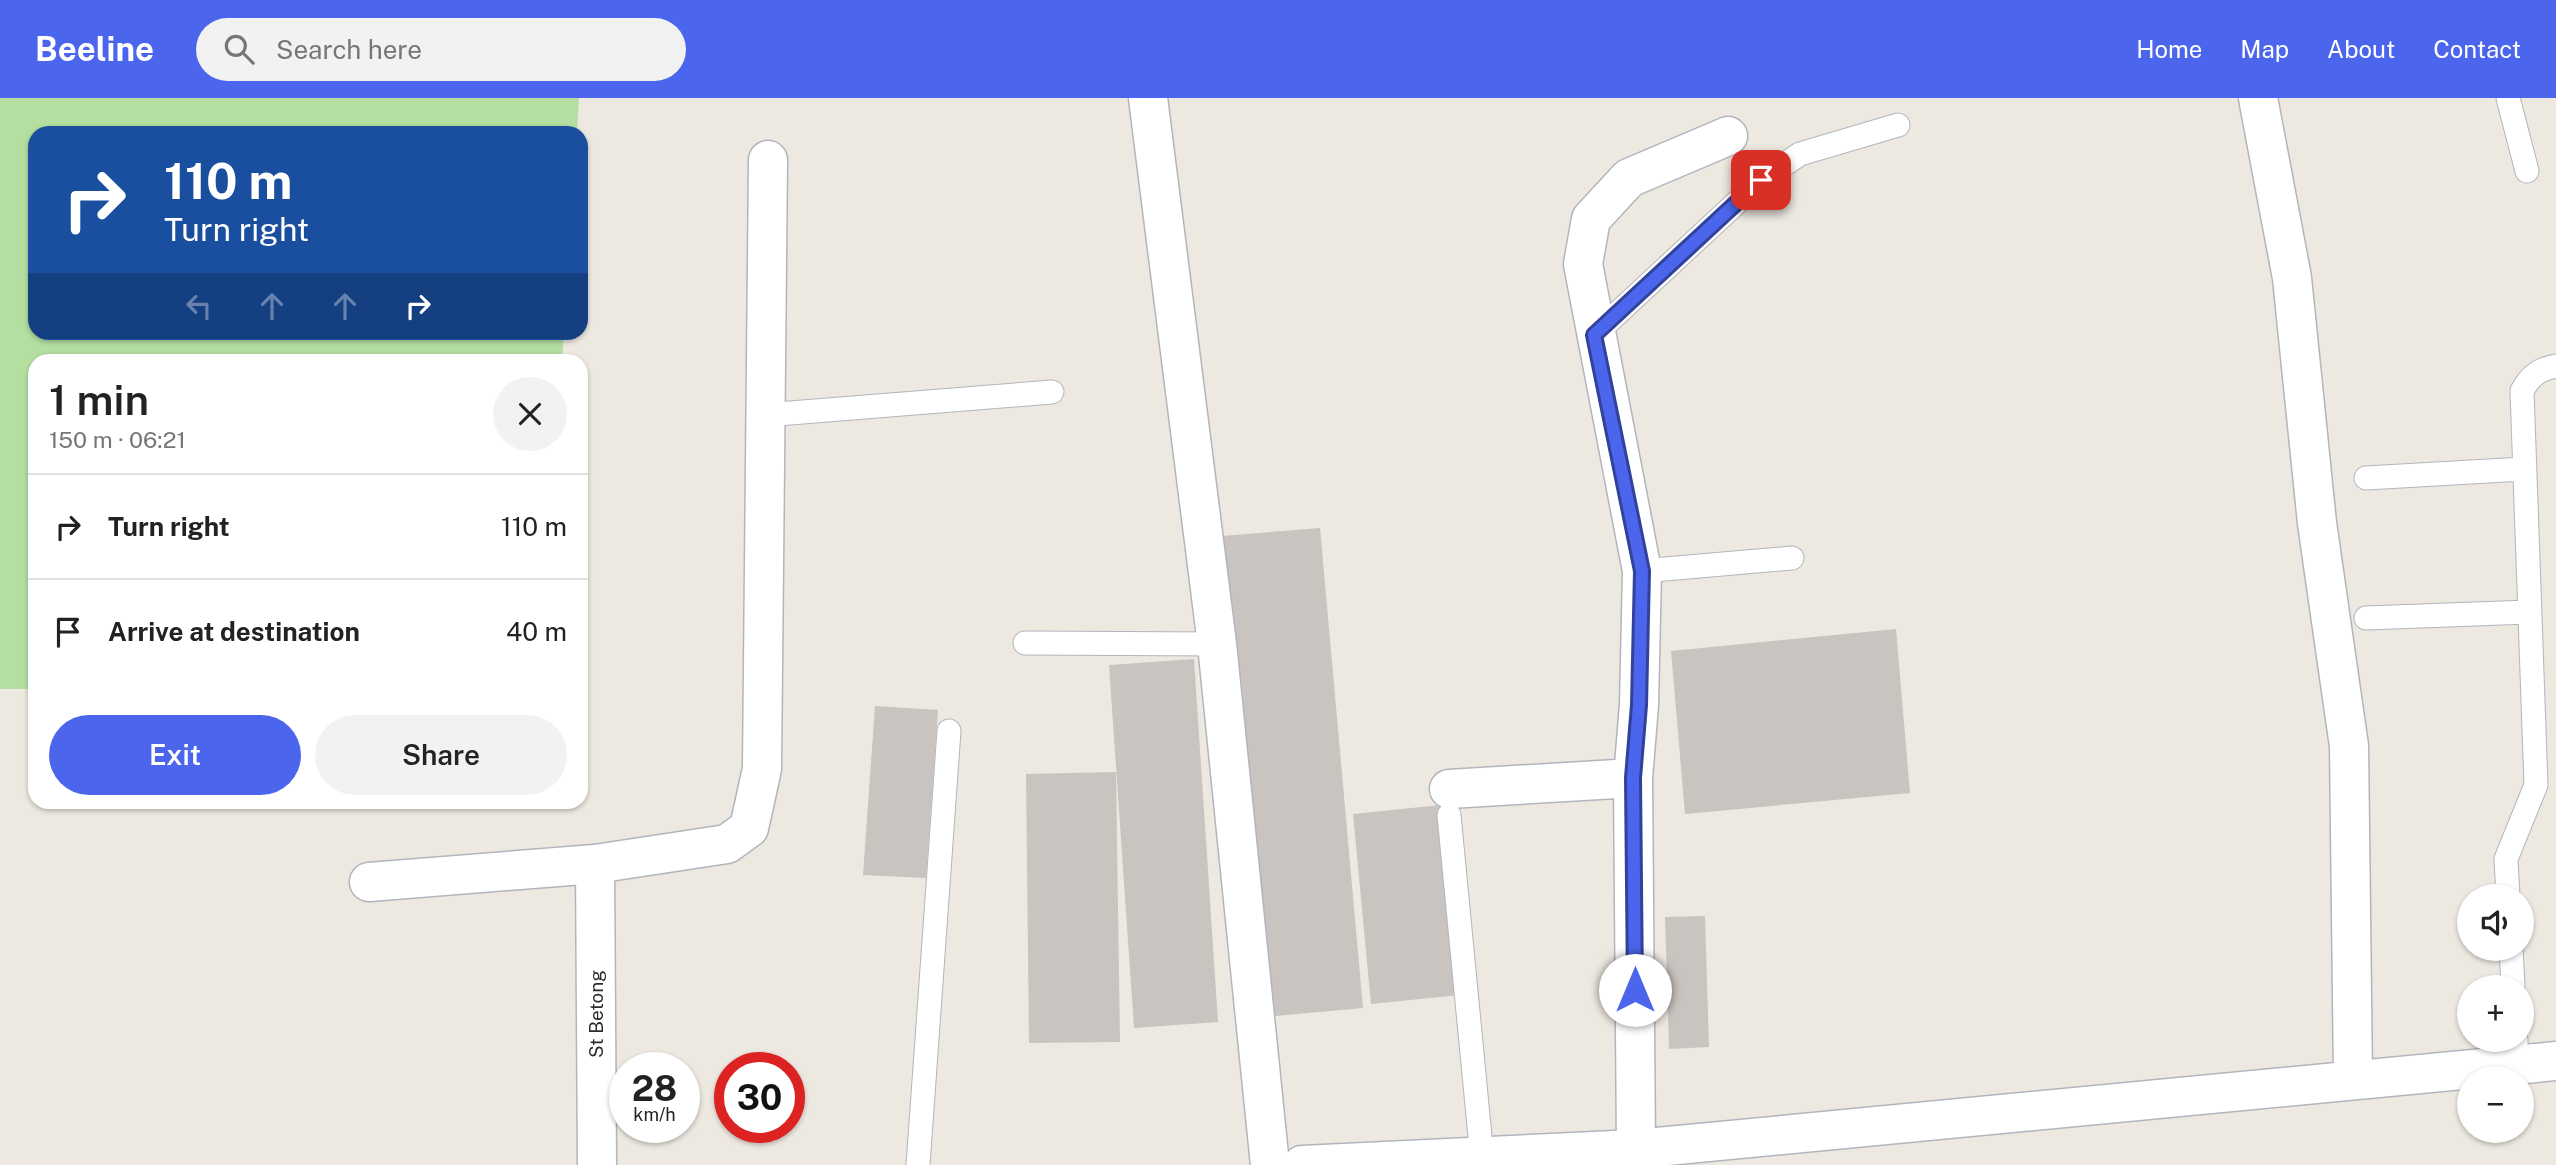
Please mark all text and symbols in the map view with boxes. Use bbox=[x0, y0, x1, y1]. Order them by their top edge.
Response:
search box bbox=[196, 18, 686, 81]
text: Beeline bbox=[35, 30, 154, 68]
icon: search bbox=[220, 30, 258, 68]
text: Search here bbox=[276, 34, 422, 65]
text: Home bbox=[2136, 35, 2202, 63]
text: Map bbox=[2240, 35, 2289, 63]
text: About bbox=[2327, 35, 2395, 63]
text: Contact bbox=[2433, 35, 2521, 63]
pin bbox=[1731, 150, 1791, 210]
text: 110 m bbox=[164, 152, 292, 210]
icon: right bbox=[49, 154, 140, 245]
icon: arrive bbox=[1742, 161, 1780, 199]
text: Turn right bbox=[164, 211, 309, 248]
icon: left bbox=[180, 287, 218, 325]
icon: ahead bbox=[253, 287, 291, 325]
icon: ahead bbox=[326, 287, 364, 325]
icon: right bbox=[399, 287, 437, 325]
text: 1 min bbox=[49, 375, 149, 424]
button: close bbox=[493, 377, 567, 451]
text: 150 m · 06:21 bbox=[49, 426, 186, 453]
icon: right bbox=[49, 508, 87, 546]
text: Turn right bbox=[108, 511, 230, 542]
text: 110 m bbox=[501, 511, 567, 542]
icon: arrive bbox=[49, 613, 87, 651]
text: Arrive at destination bbox=[108, 616, 360, 647]
text: 40 m bbox=[506, 616, 567, 647]
button: Exit bbox=[49, 715, 301, 795]
button: Share bbox=[315, 715, 567, 795]
map controls bbox=[2457, 884, 2534, 1143]
button: sound bbox=[2457, 884, 2534, 961]
position arrow bbox=[1598, 953, 1672, 1027]
street label: St Betong bbox=[585, 970, 607, 1058]
button: + bbox=[2457, 975, 2534, 1052]
speed limit sign: 30 bbox=[714, 1052, 805, 1143]
button: − bbox=[2457, 1066, 2534, 1143]
text: 28 bbox=[632, 1068, 677, 1109]
text: km/h bbox=[633, 1104, 676, 1125]

